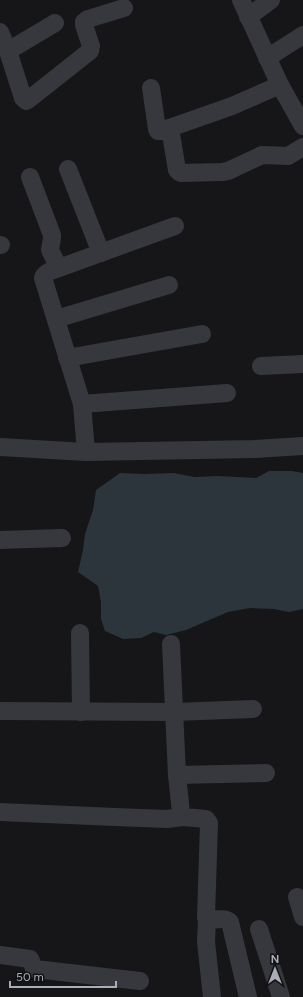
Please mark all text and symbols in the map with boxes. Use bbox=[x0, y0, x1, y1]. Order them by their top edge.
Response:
north arrow bbox=[255, 949, 295, 989]
text: N bbox=[271, 953, 279, 966]
scale bar bbox=[10, 963, 116, 989]
text: 50 m bbox=[16, 970, 44, 984]

